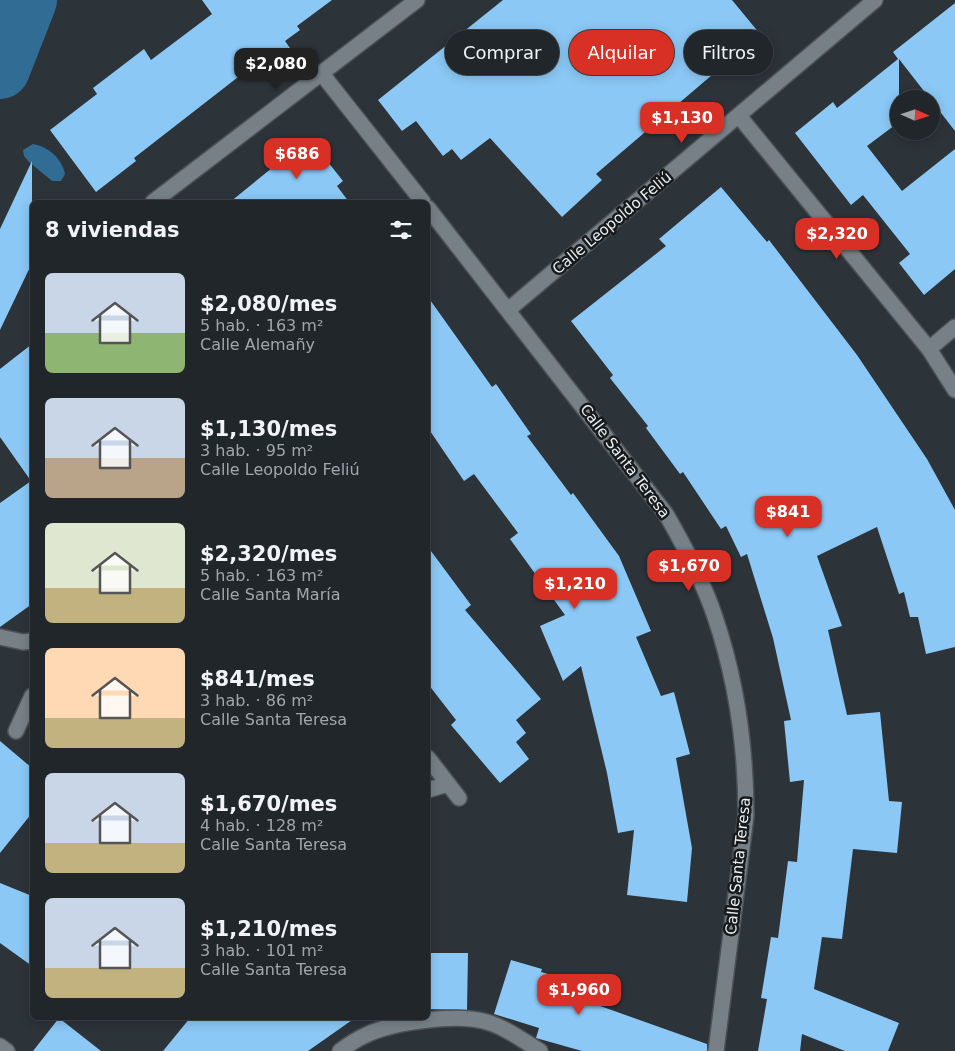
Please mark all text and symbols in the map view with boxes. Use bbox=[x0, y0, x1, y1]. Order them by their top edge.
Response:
chip: Comprar bbox=[445, 30, 559, 75]
chip: Alquilar bbox=[569, 30, 674, 75]
chip: Filtros bbox=[684, 30, 773, 75]
pin: $2,080 bbox=[235, 48, 317, 90]
text: $2,080 bbox=[245, 54, 307, 73]
north arrow bbox=[890, 90, 940, 140]
map controls bbox=[890, 90, 940, 140]
pin: $1,130 bbox=[641, 102, 723, 144]
text: $1,130 bbox=[651, 108, 713, 127]
pin: $686 bbox=[267, 138, 327, 180]
text: $686 bbox=[275, 144, 319, 163]
street label: Calle Leopoldo Feliú bbox=[549, 168, 675, 278]
icon: filters bbox=[387, 216, 415, 244]
text: 8 viviendas bbox=[45, 218, 180, 242]
pin: $2,320 bbox=[796, 218, 878, 260]
text: $2,320 bbox=[806, 224, 868, 243]
text: $2,080/mes bbox=[200, 292, 337, 316]
icon: home bbox=[85, 293, 145, 353]
text: 5 hab. · 163 m² bbox=[200, 316, 323, 335]
text: Calle Alemañy bbox=[200, 335, 315, 354]
street label: Calle Santa Teresa bbox=[576, 400, 674, 522]
text: $1,130/mes bbox=[200, 417, 337, 441]
icon: home bbox=[85, 418, 145, 478]
text: 3 hab. · 95 m² bbox=[200, 441, 313, 460]
text: Calle Leopoldo Feliú bbox=[200, 460, 360, 479]
pin: $841 bbox=[758, 496, 818, 538]
text: $841 bbox=[766, 502, 810, 521]
text: $2,320/mes bbox=[200, 542, 337, 566]
icon: home bbox=[85, 543, 145, 603]
pin: $1,670 bbox=[648, 550, 730, 592]
text: $1,670 bbox=[658, 556, 720, 575]
text: 5 hab. · 163 m² bbox=[200, 566, 323, 585]
pin: $1,210 bbox=[534, 568, 616, 610]
text: $1,210 bbox=[544, 574, 606, 593]
text: Calle Santa María bbox=[200, 585, 341, 604]
text: $841/mes bbox=[200, 667, 315, 691]
icon: home bbox=[85, 668, 145, 728]
text: 3 hab. · 86 m² bbox=[200, 691, 313, 710]
text: Calle Santa Teresa bbox=[200, 710, 347, 729]
text: $1,670/mes bbox=[200, 792, 337, 816]
icon: home bbox=[85, 793, 145, 853]
street label: Calle Santa Teresa bbox=[722, 796, 754, 936]
text: 4 hab. · 128 m² bbox=[200, 816, 323, 835]
text: Calle Santa Teresa bbox=[200, 835, 347, 854]
text: $1,210/mes bbox=[200, 917, 337, 941]
icon: home bbox=[85, 918, 145, 978]
text: 3 hab. · 101 m² bbox=[200, 941, 323, 960]
text: Calle Santa Teresa bbox=[200, 960, 347, 979]
pin: $1,960 bbox=[538, 974, 620, 1016]
text: $1,960 bbox=[548, 980, 610, 999]

